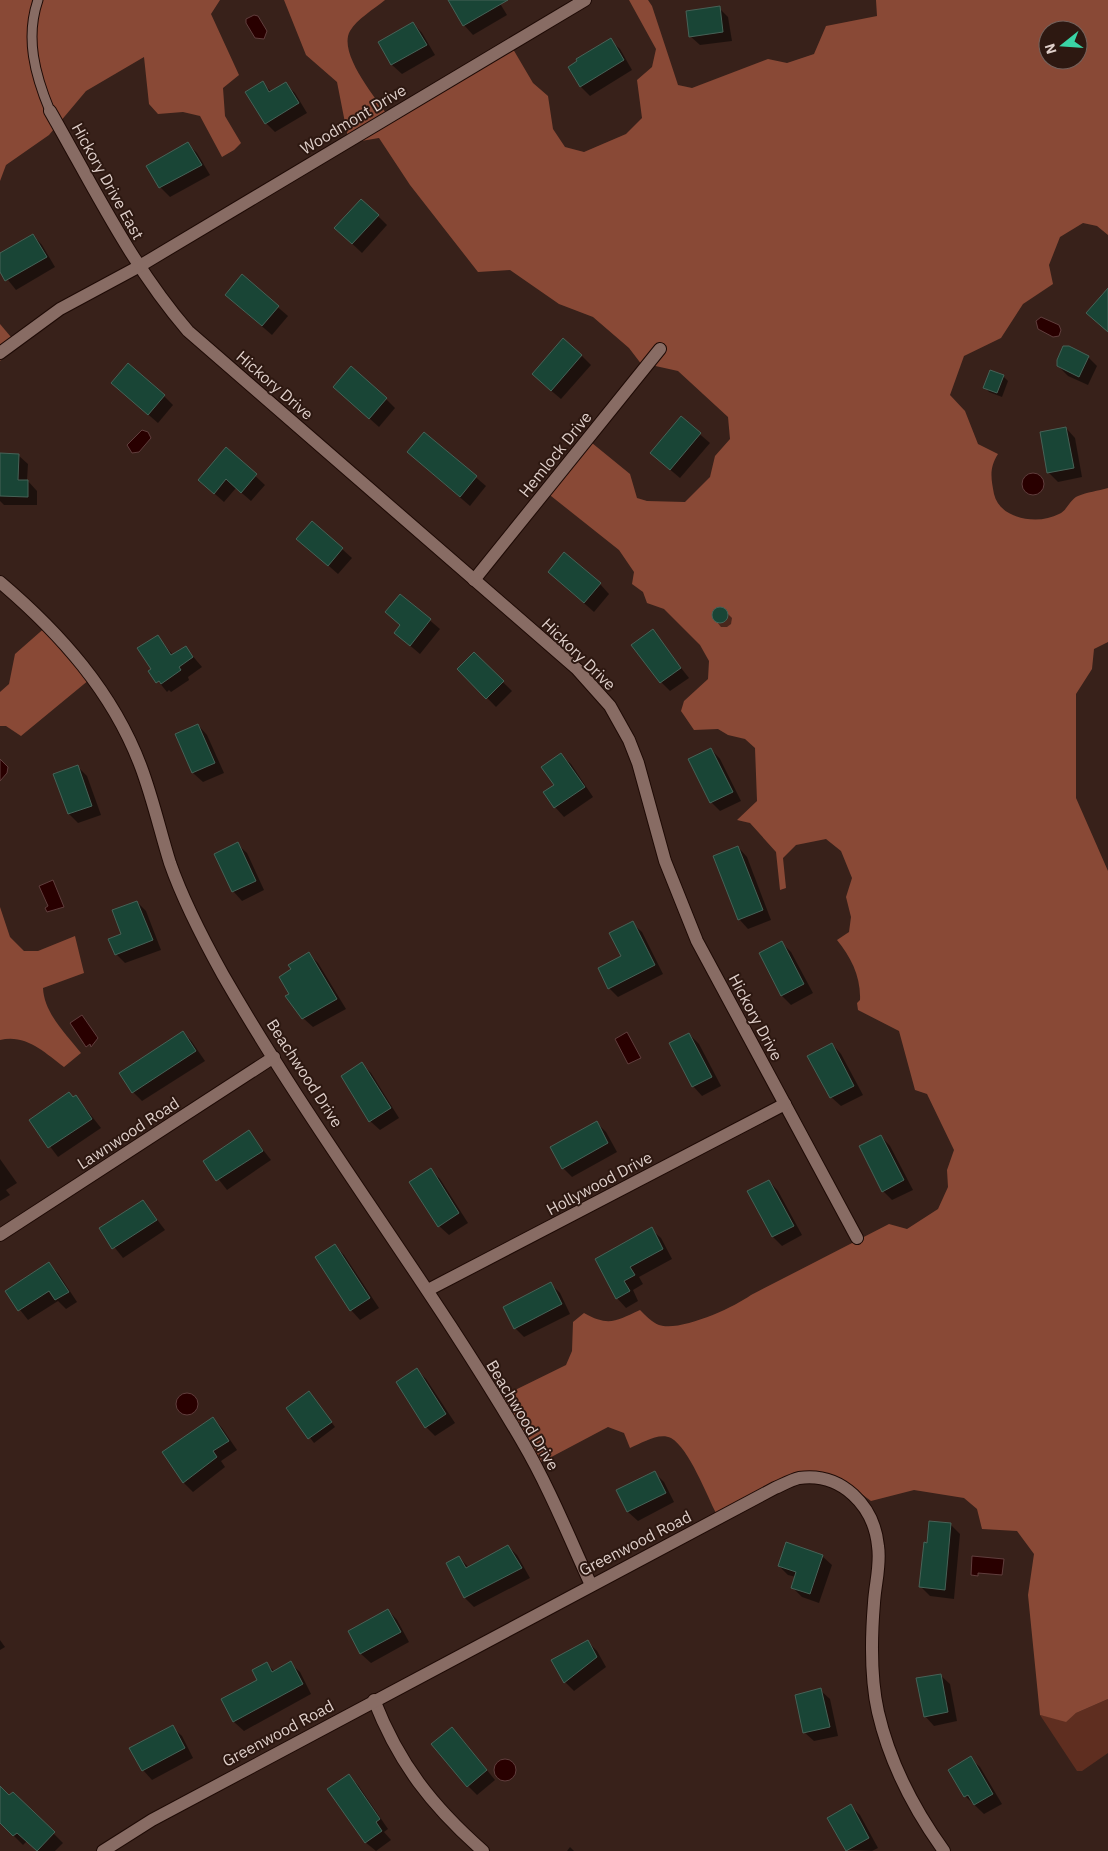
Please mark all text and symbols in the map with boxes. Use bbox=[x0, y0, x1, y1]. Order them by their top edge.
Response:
north arrow bbox=[1038, 20, 1088, 70]
text: N bbox=[1040, 41, 1061, 56]
street label: Woodmont Drive bbox=[297, 79, 410, 158]
street label: Hickory Drive East bbox=[68, 119, 148, 243]
street label: Hickory Drive bbox=[232, 346, 318, 424]
street label: Hemlock Drive bbox=[514, 407, 596, 501]
street label: Hickory Drive bbox=[538, 614, 620, 694]
street label: Hickory Drive bbox=[725, 970, 787, 1064]
street label: Beachwood Drive bbox=[263, 1015, 348, 1131]
street label: Lawnwood Road bbox=[73, 1093, 183, 1173]
street label: Hollywood Drive bbox=[543, 1147, 656, 1219]
street label: Beachwood Drive bbox=[482, 1356, 564, 1474]
street label: Greenwood Road bbox=[575, 1506, 695, 1580]
street label: Greenwood Road bbox=[219, 1695, 337, 1771]

